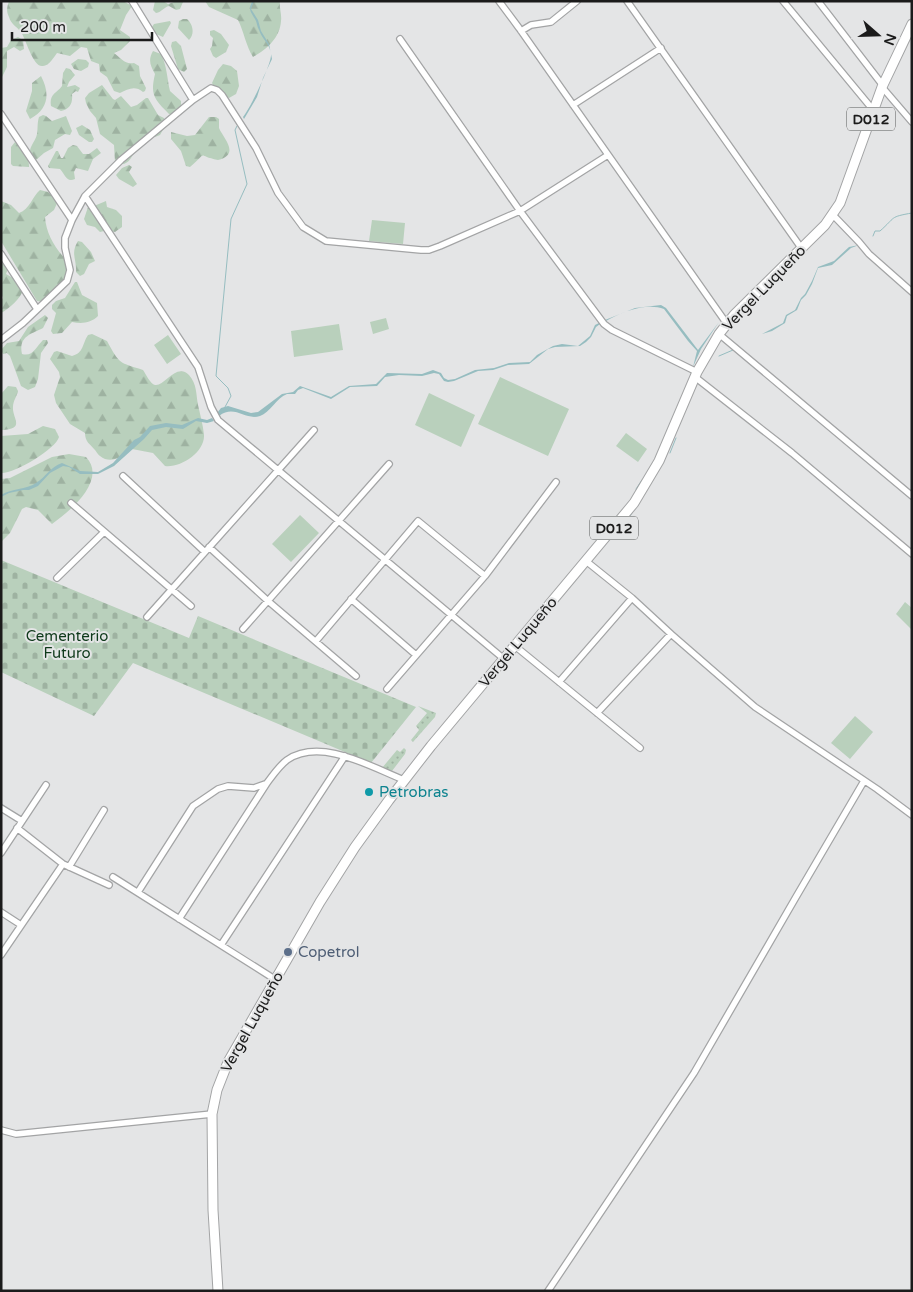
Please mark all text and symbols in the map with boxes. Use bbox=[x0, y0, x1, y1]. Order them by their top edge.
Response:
scale bar bbox=[12, 10, 152, 42]
north arrow bbox=[853, 10, 903, 60]
text: 200 m bbox=[20, 18, 66, 36]
text: N bbox=[880, 31, 900, 47]
road number: D012 bbox=[847, 108, 895, 130]
street label: Vergel Luqueño bbox=[719, 241, 809, 335]
road number: D012 bbox=[590, 516, 638, 540]
street label: Vergel Luqueño bbox=[475, 593, 561, 691]
park label: Cementerio Futuro bbox=[26, 627, 108, 662]
place label: Petrobras bbox=[379, 783, 449, 801]
marker: Petrobras bbox=[363, 786, 375, 798]
place label: Copetrol bbox=[298, 943, 359, 961]
marker: Copetrol bbox=[282, 946, 294, 958]
street label: Vergel Luqueño bbox=[217, 969, 287, 1075]

